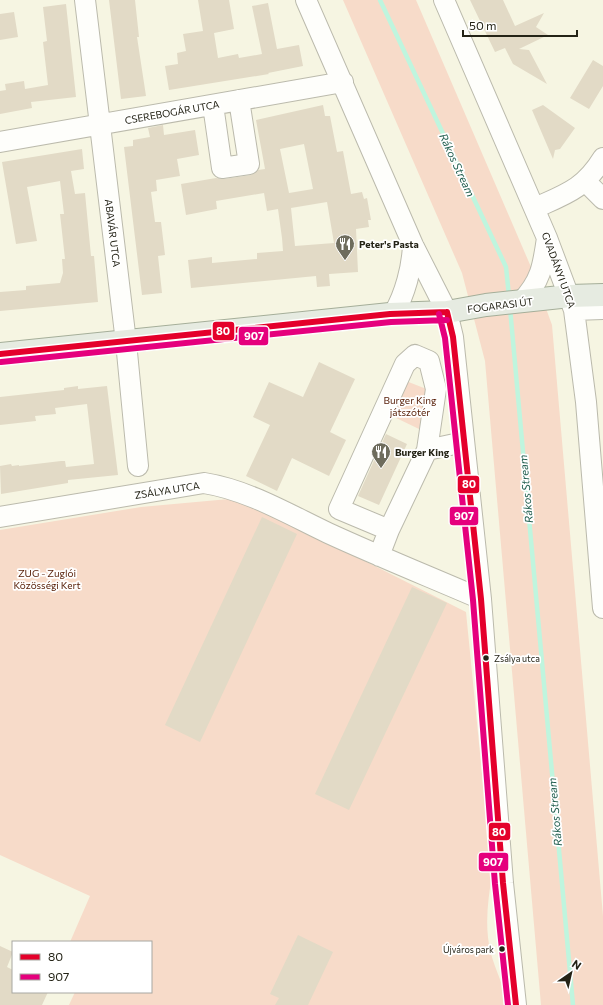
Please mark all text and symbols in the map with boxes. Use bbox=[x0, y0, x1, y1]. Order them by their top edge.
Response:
scale bar bbox=[463, 12, 577, 38]
text: 50 m bbox=[469, 18, 497, 32]
street label: CSEREBOGÁR UTCA bbox=[124, 98, 220, 126]
water label: Rákos Stream bbox=[437, 131, 478, 199]
street label: ABAVÁR UTCA bbox=[103, 198, 123, 268]
street label: GVADÁNYI UTCA bbox=[540, 230, 578, 310]
restaurant icon: Peter's Pasta bbox=[334, 233, 356, 261]
place label: Peter's Pasta bbox=[359, 238, 419, 250]
street label: FOGARASI ÚT bbox=[466, 295, 534, 315]
line badge: 80 bbox=[212, 321, 235, 341]
text: 80 bbox=[216, 324, 230, 337]
line badge: 907 bbox=[238, 326, 269, 346]
text: 907 bbox=[244, 329, 264, 342]
park label: Burger King játszótér bbox=[384, 394, 437, 418]
restaurant icon: Burger King bbox=[370, 441, 392, 469]
place label: Burger King bbox=[395, 446, 450, 458]
water label: Rákos Stream bbox=[516, 454, 535, 524]
line badge: 80 bbox=[457, 475, 480, 494]
text: 80 bbox=[462, 477, 476, 490]
street label: ZSÁLYA UTCA bbox=[134, 479, 200, 501]
line badge: 907 bbox=[449, 506, 479, 526]
text: 907 bbox=[454, 509, 474, 522]
park label: ZUG - Zuglói Közösségi Kert bbox=[13, 567, 81, 591]
marker: Zsálya utca bbox=[481, 653, 491, 663]
place label: Zsálya utca bbox=[494, 653, 540, 664]
water label: Rákos Stream bbox=[545, 777, 564, 847]
line badge: 80 bbox=[488, 822, 511, 841]
text: 80 bbox=[492, 825, 506, 838]
line badge: 907 bbox=[478, 852, 509, 872]
text: 907 bbox=[483, 855, 503, 868]
legend bbox=[12, 941, 152, 993]
place label: Újváros park bbox=[443, 943, 494, 955]
marker: Újváros park bbox=[497, 944, 507, 954]
text: 80 bbox=[48, 949, 63, 963]
north arrow bbox=[551, 953, 591, 993]
text: N bbox=[570, 957, 584, 972]
text: 907 bbox=[48, 969, 69, 983]

